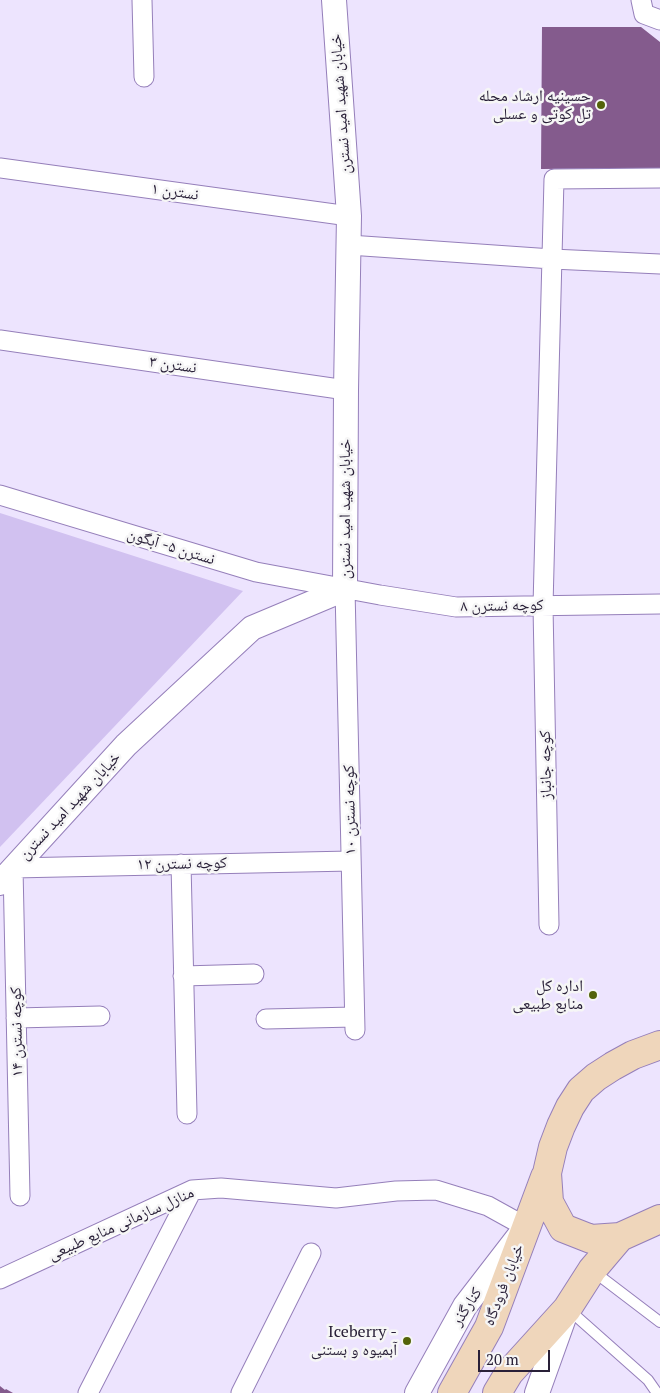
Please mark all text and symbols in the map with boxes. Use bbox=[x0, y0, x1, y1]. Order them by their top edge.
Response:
street label: خیابان شهید امید نسترن bbox=[327, 33, 355, 175]
place label: حسینیه ارشاد محله تل کوتی و عسلی bbox=[479, 86, 591, 124]
marker: حسینیه ارشاد محله تل کوتی و عسلی bbox=[595, 99, 607, 111]
street label: نسترن ۱ bbox=[150, 179, 200, 205]
street label: نسترن ۳ bbox=[148, 352, 198, 378]
street label: خیابان شهید امید نسترن bbox=[335, 439, 355, 579]
street label: نسترن ۵- آبگون bbox=[125, 525, 217, 569]
street label: کوچه نسترن ۸ bbox=[460, 596, 544, 616]
street label: کوچه جانباز bbox=[536, 730, 556, 800]
street label: خیابان شهید امید نسترن bbox=[15, 748, 125, 864]
street label: کوچه نسترن ۱۰ bbox=[340, 765, 360, 855]
street label: کوچه نسترن ۱۲ bbox=[137, 854, 227, 874]
place label: اداره کل منابع طبیعی bbox=[512, 976, 583, 1014]
street label: کوچه نسترن ۱۴ bbox=[7, 987, 27, 1077]
marker: اداره کل منابع طبیعی bbox=[587, 989, 599, 1001]
street label: منازل سازمانی منابع طبیعی bbox=[45, 1183, 197, 1265]
street label: خیابان فرودگاه bbox=[480, 1241, 528, 1329]
street label: کنارگذر bbox=[448, 1284, 486, 1330]
place label: Iceberry - آبمیوه و بستنی bbox=[311, 1322, 397, 1360]
marker: Iceberry - آبمیوه و بستنی bbox=[401, 1335, 413, 1347]
scale bar bbox=[480, 1340, 552, 1372]
text: 20 m bbox=[486, 1349, 519, 1369]

